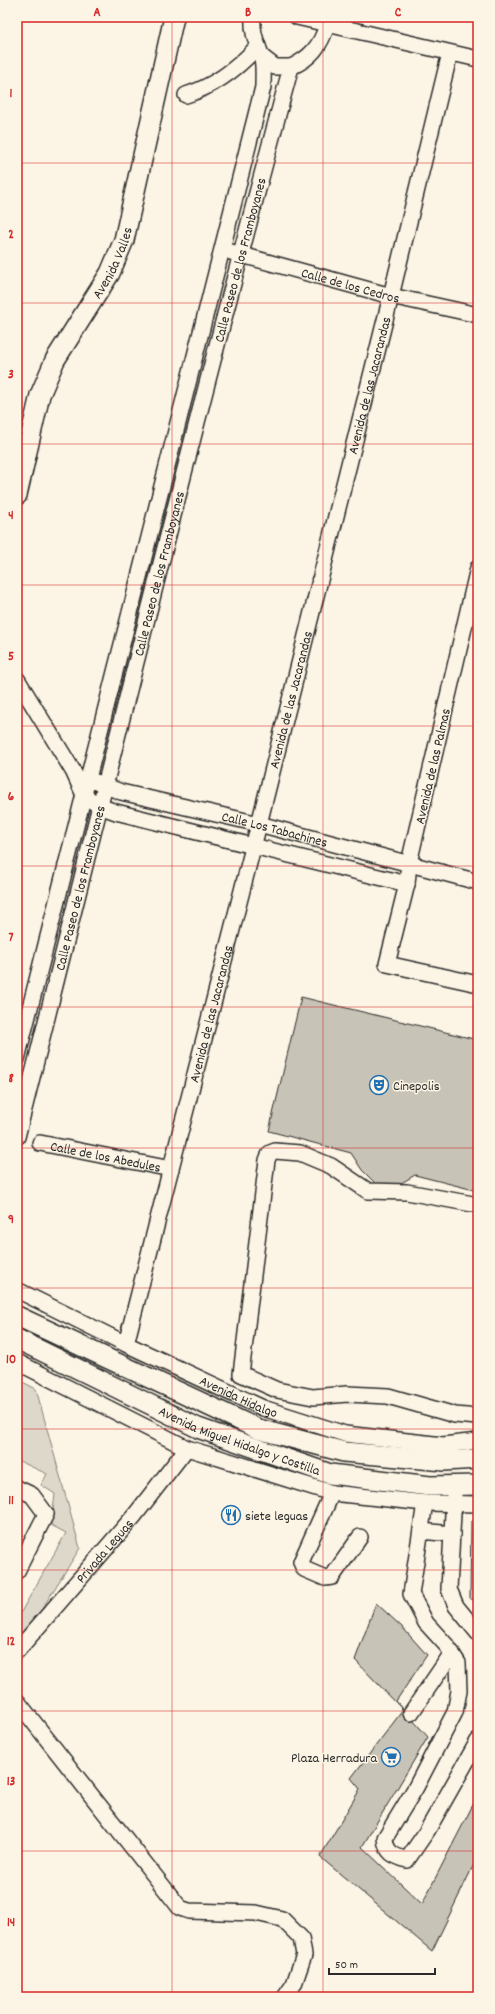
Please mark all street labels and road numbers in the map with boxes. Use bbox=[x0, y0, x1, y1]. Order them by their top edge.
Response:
street label: Calle Paseo de los Framboyanes bbox=[210, 176, 273, 345]
street label: Avenida Valles bbox=[88, 225, 139, 303]
street label: Calle de los Cedros bbox=[299, 264, 401, 310]
street label: Avenida de las Jacarandas bbox=[344, 315, 397, 457]
street label: Calle Paseo de los Framboyanes bbox=[130, 489, 191, 659]
street label: Avenida de las Jacarandas bbox=[265, 629, 319, 771]
street label: Avenida de las Palmas bbox=[411, 706, 457, 826]
street label: Calle Paseo de los Framboyanes bbox=[51, 803, 112, 973]
street label: Calle Los Tabachines bbox=[219, 808, 330, 854]
street label: Avenida de las Jacarandas bbox=[185, 943, 240, 1085]
street label: Calle de los Abedules bbox=[48, 1137, 162, 1179]
street label: Avenida Hidalgo bbox=[196, 1372, 280, 1424]
street label: Avenida Miguel Hidalgo y Costilla bbox=[155, 1402, 323, 1482]
street label: Privada Leguas bbox=[72, 1515, 139, 1588]

